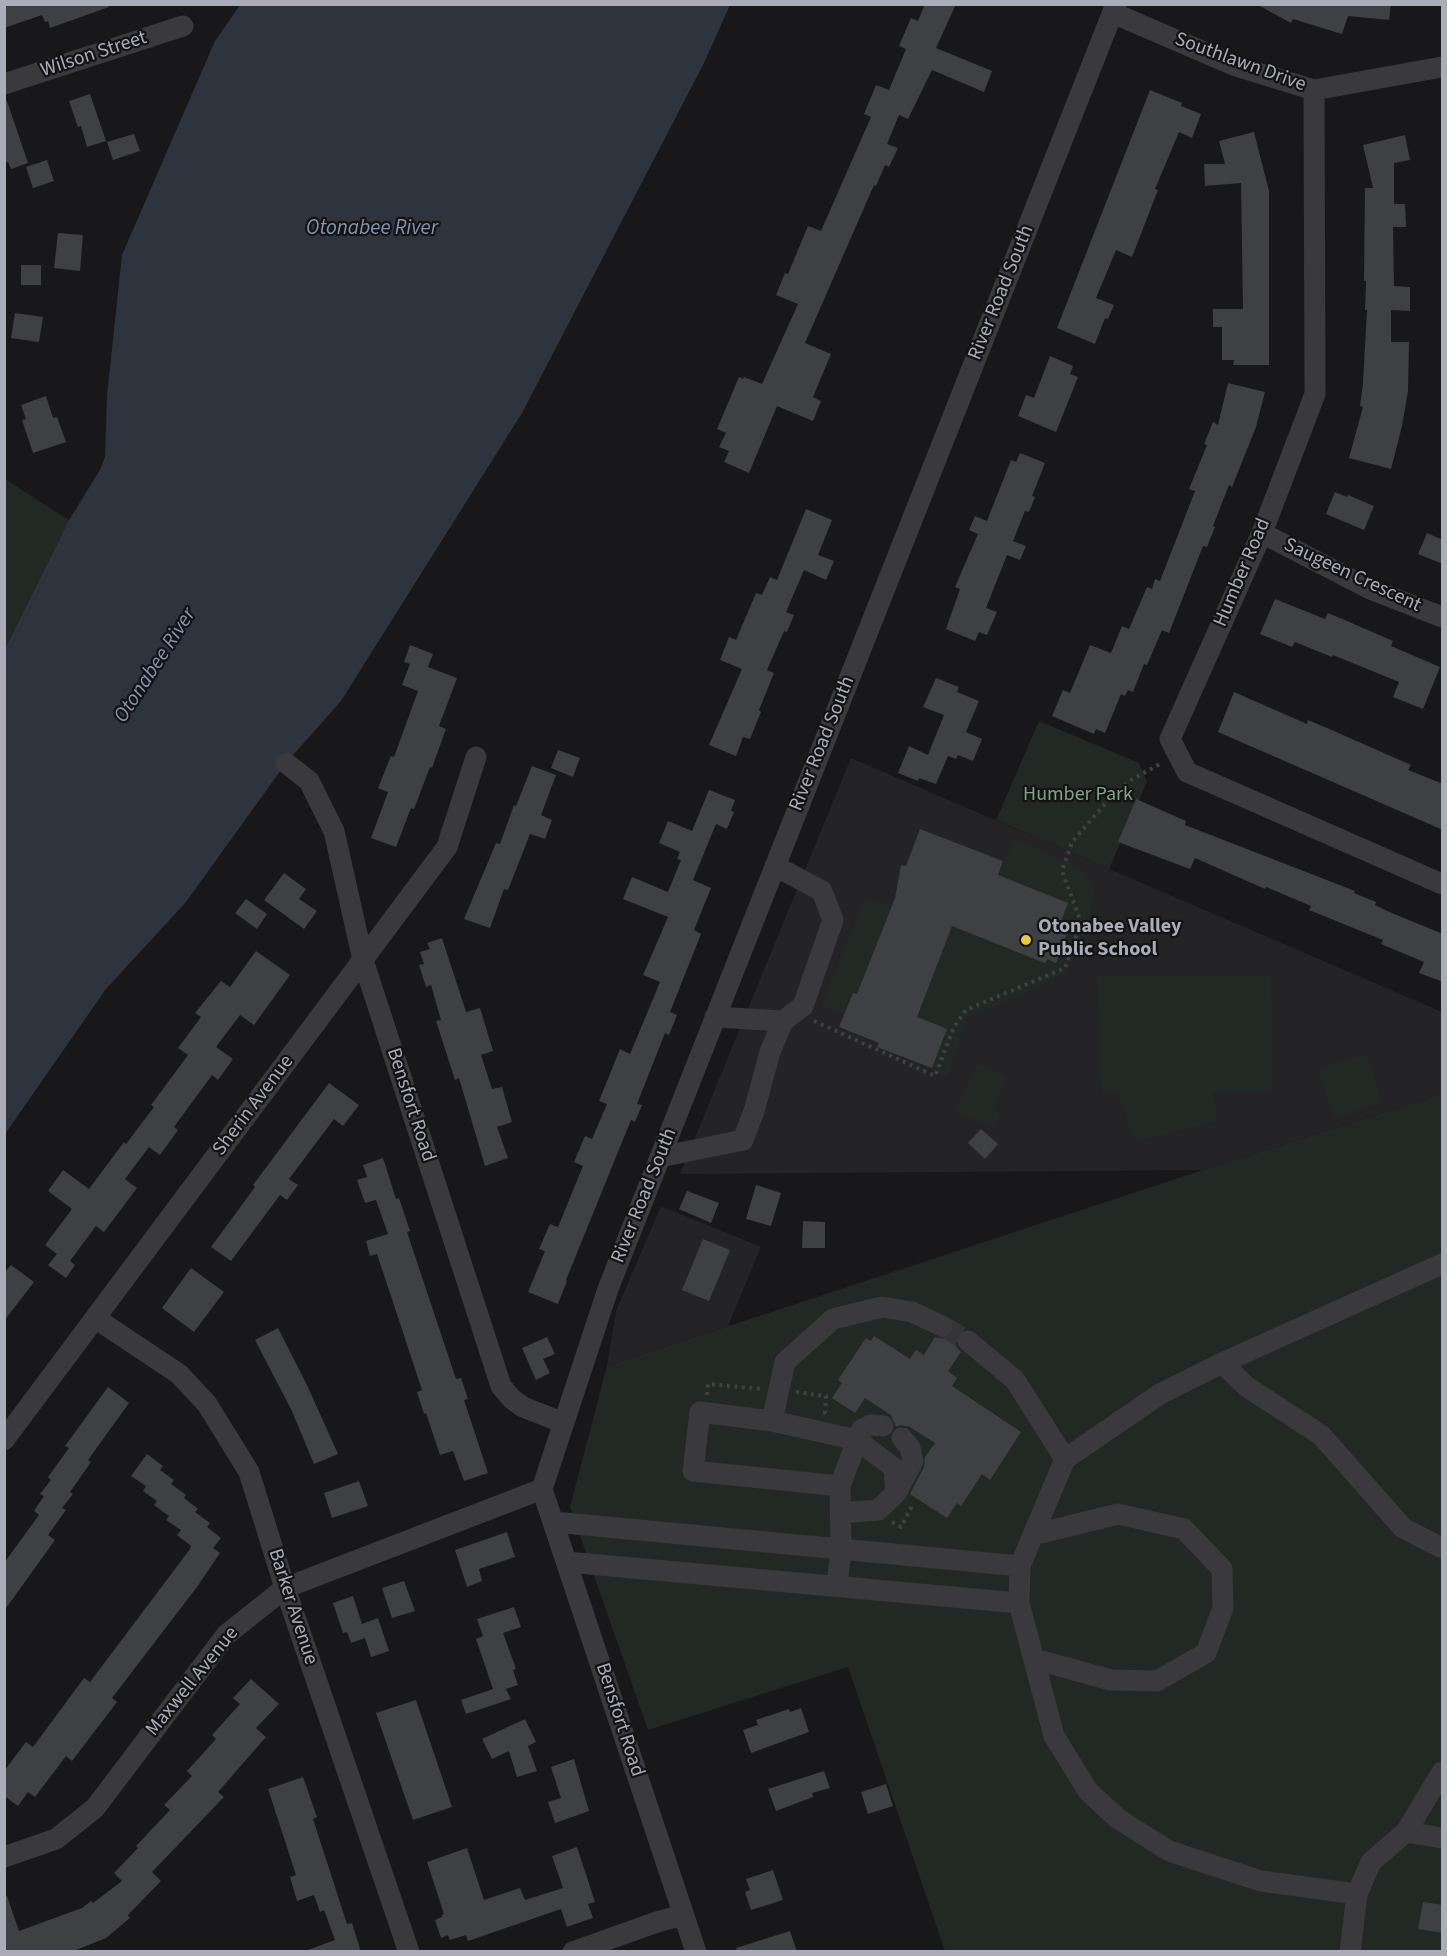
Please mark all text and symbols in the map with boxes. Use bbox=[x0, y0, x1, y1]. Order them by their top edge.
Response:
street label: Wilson Street bbox=[38, 27, 150, 83]
street label: Southlawn Drive bbox=[1171, 28, 1309, 98]
water label: Otonabee River bbox=[306, 216, 438, 242]
street label: River Road South bbox=[964, 222, 1040, 364]
street label: Humber Road bbox=[1209, 515, 1277, 631]
street label: Saugeen Crescent bbox=[1279, 534, 1425, 618]
water label: Otonabee River bbox=[110, 604, 202, 728]
street label: River Road South bbox=[785, 673, 861, 815]
park label: Humber Park bbox=[1023, 784, 1133, 808]
place label: Otonabee Valley Public School bbox=[1038, 916, 1181, 963]
marker: Otonabee Valley Public School bbox=[1019, 933, 1033, 947]
street label: Bensfort Road bbox=[380, 1045, 440, 1165]
street label: Sherin Avenue bbox=[208, 1051, 300, 1161]
street label: River Road South bbox=[607, 1125, 683, 1267]
street label: Barker Avenue bbox=[262, 1546, 322, 1668]
street label: Maxwell Avenue bbox=[142, 1623, 244, 1741]
street label: Bensfort Road bbox=[589, 1660, 649, 1780]

